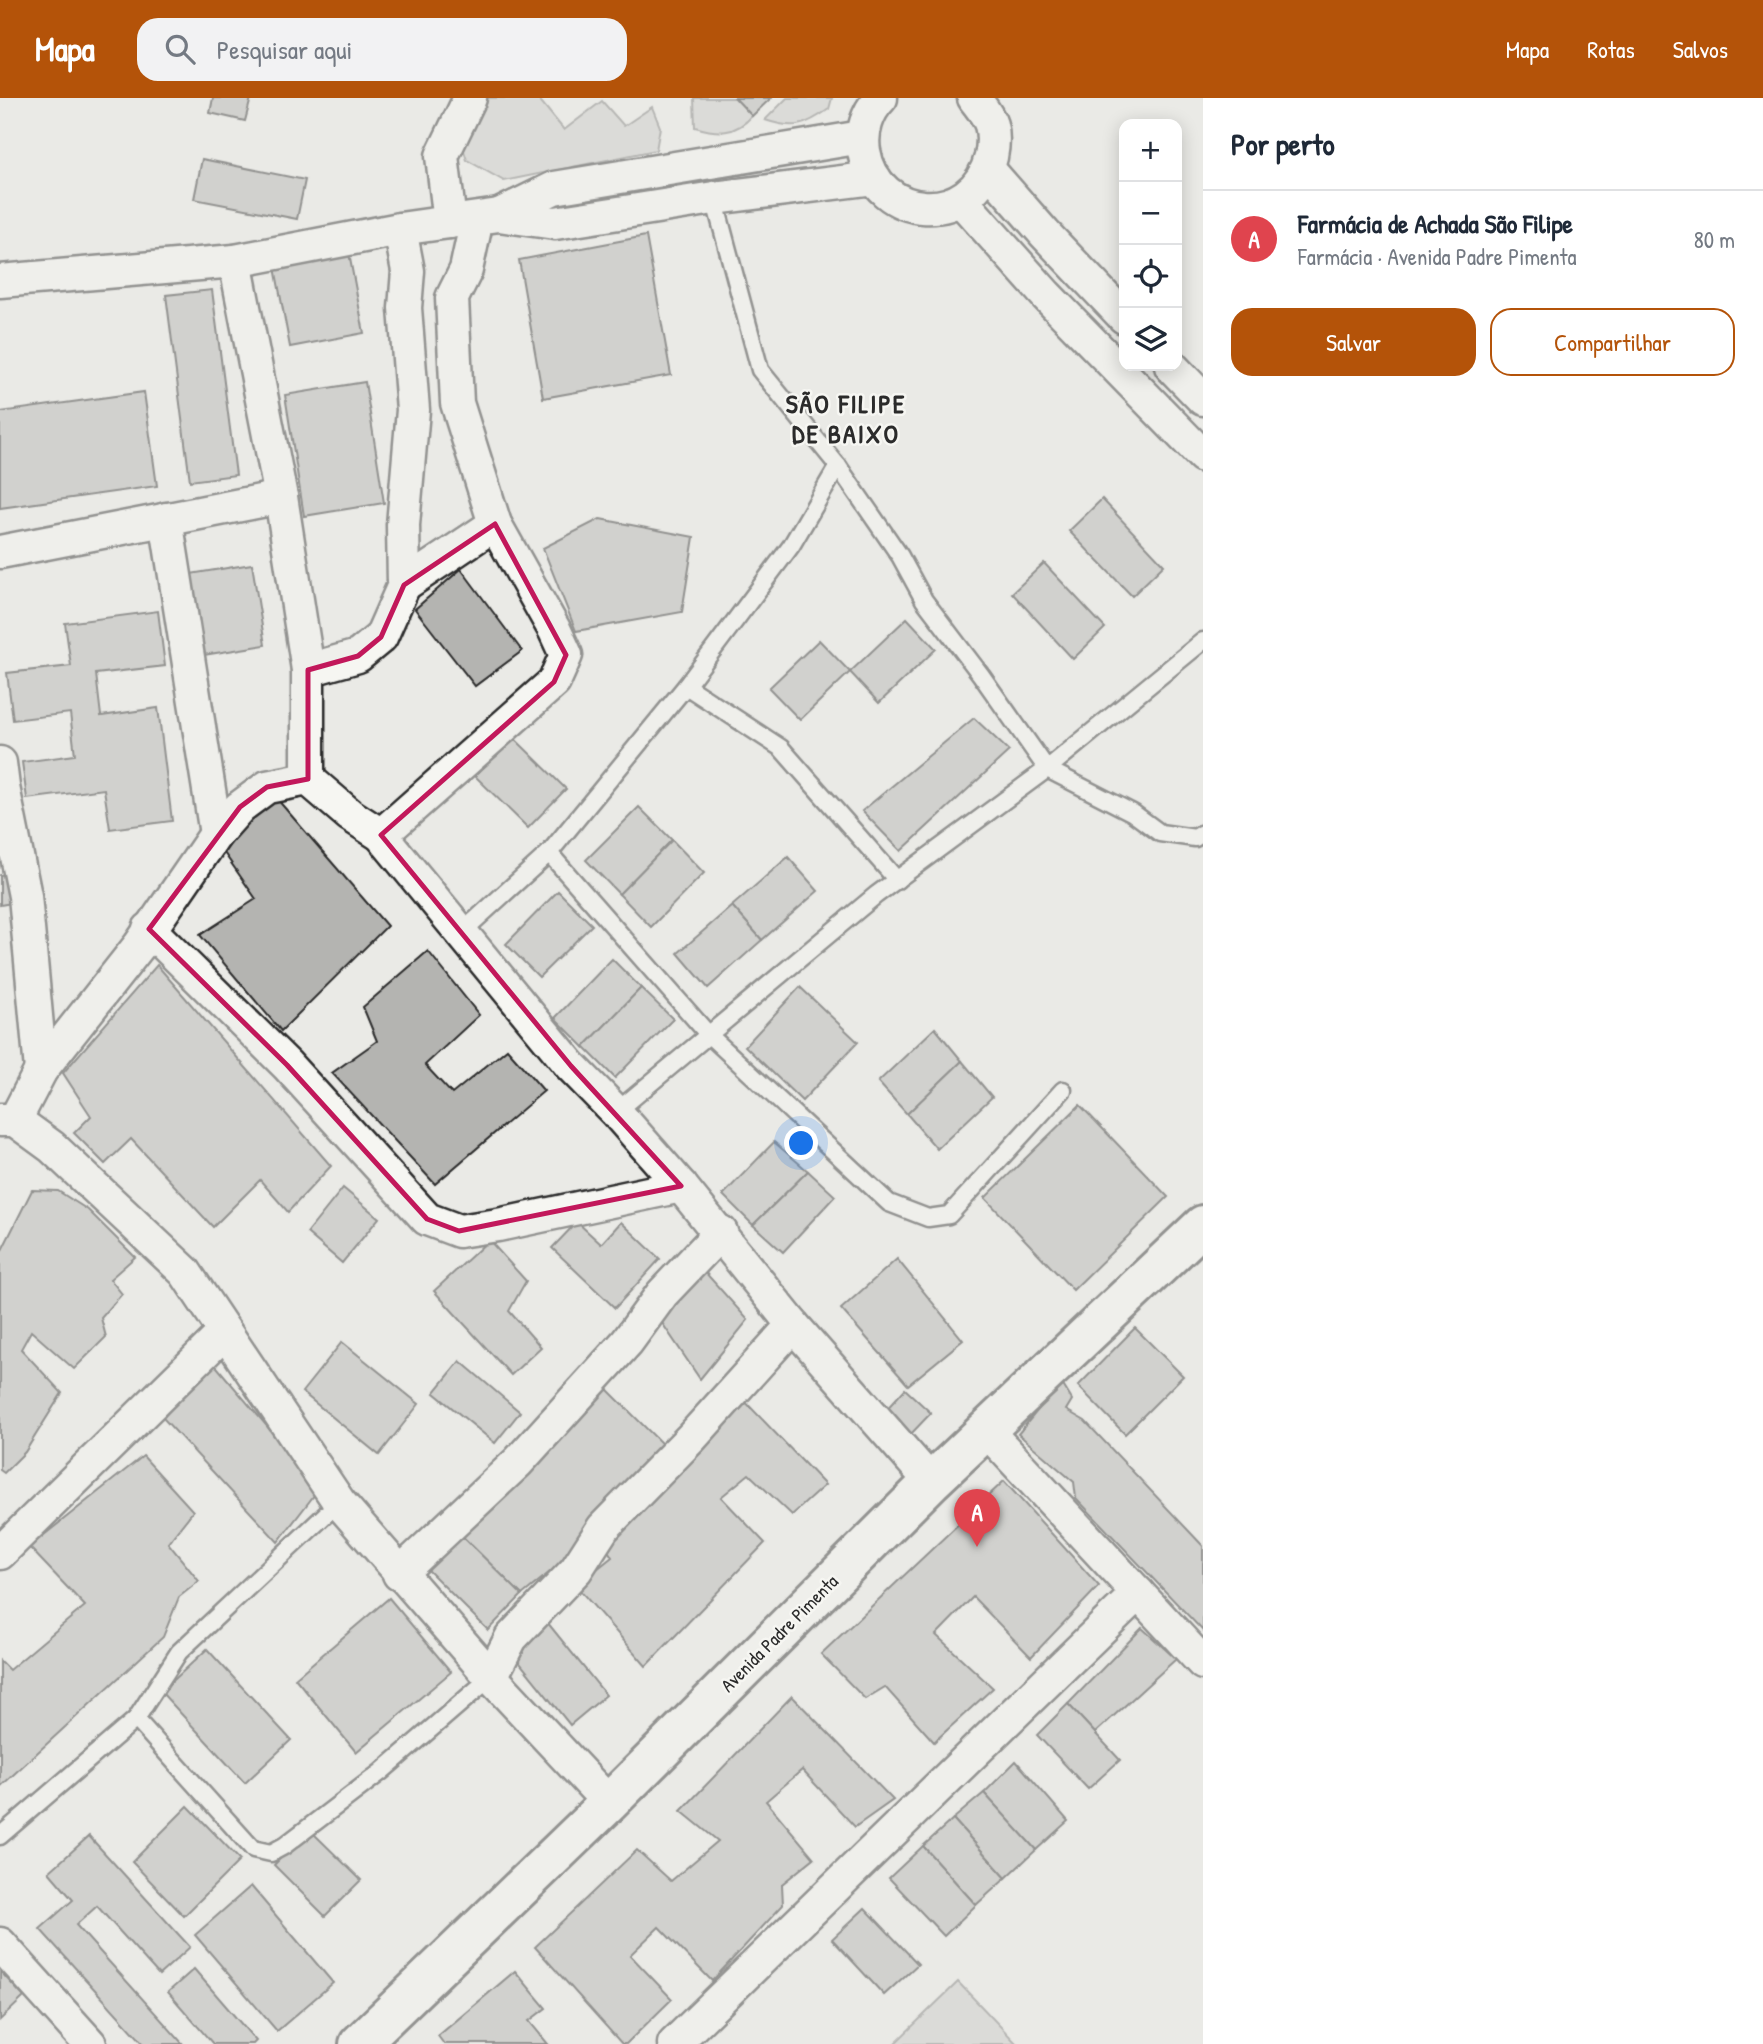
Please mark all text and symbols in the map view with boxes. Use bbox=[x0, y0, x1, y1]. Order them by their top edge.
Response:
search box bbox=[137, 18, 627, 81]
text: Mapa bbox=[35, 27, 95, 71]
icon: search bbox=[161, 30, 199, 68]
text: Pesquisar aqui bbox=[217, 32, 352, 67]
text: Mapa bbox=[1506, 33, 1549, 65]
text: Rotas bbox=[1587, 33, 1635, 65]
text: Salvos bbox=[1673, 33, 1728, 65]
map controls bbox=[1119, 119, 1182, 371]
button: + bbox=[1119, 119, 1182, 182]
text: Por perto bbox=[1231, 124, 1335, 164]
button: − bbox=[1119, 182, 1182, 245]
text: Farmácia de Achada São Filipe bbox=[1298, 206, 1573, 241]
text: A bbox=[1248, 224, 1260, 255]
text: 80 m bbox=[1694, 224, 1735, 255]
text: Farmácia · Avenida Padre Pimenta bbox=[1298, 241, 1577, 272]
button: locate bbox=[1119, 245, 1182, 308]
button: layers bbox=[1119, 308, 1182, 371]
button: Salvar bbox=[1231, 308, 1476, 376]
button: Compartilhar bbox=[1490, 308, 1735, 376]
district label: SÃO FILIPE DE BAIXO bbox=[786, 386, 906, 451]
your location bbox=[784, 1126, 818, 1160]
pin: A bbox=[954, 1489, 1000, 1547]
street label: Avenida Padre Pimenta bbox=[715, 1568, 844, 1697]

